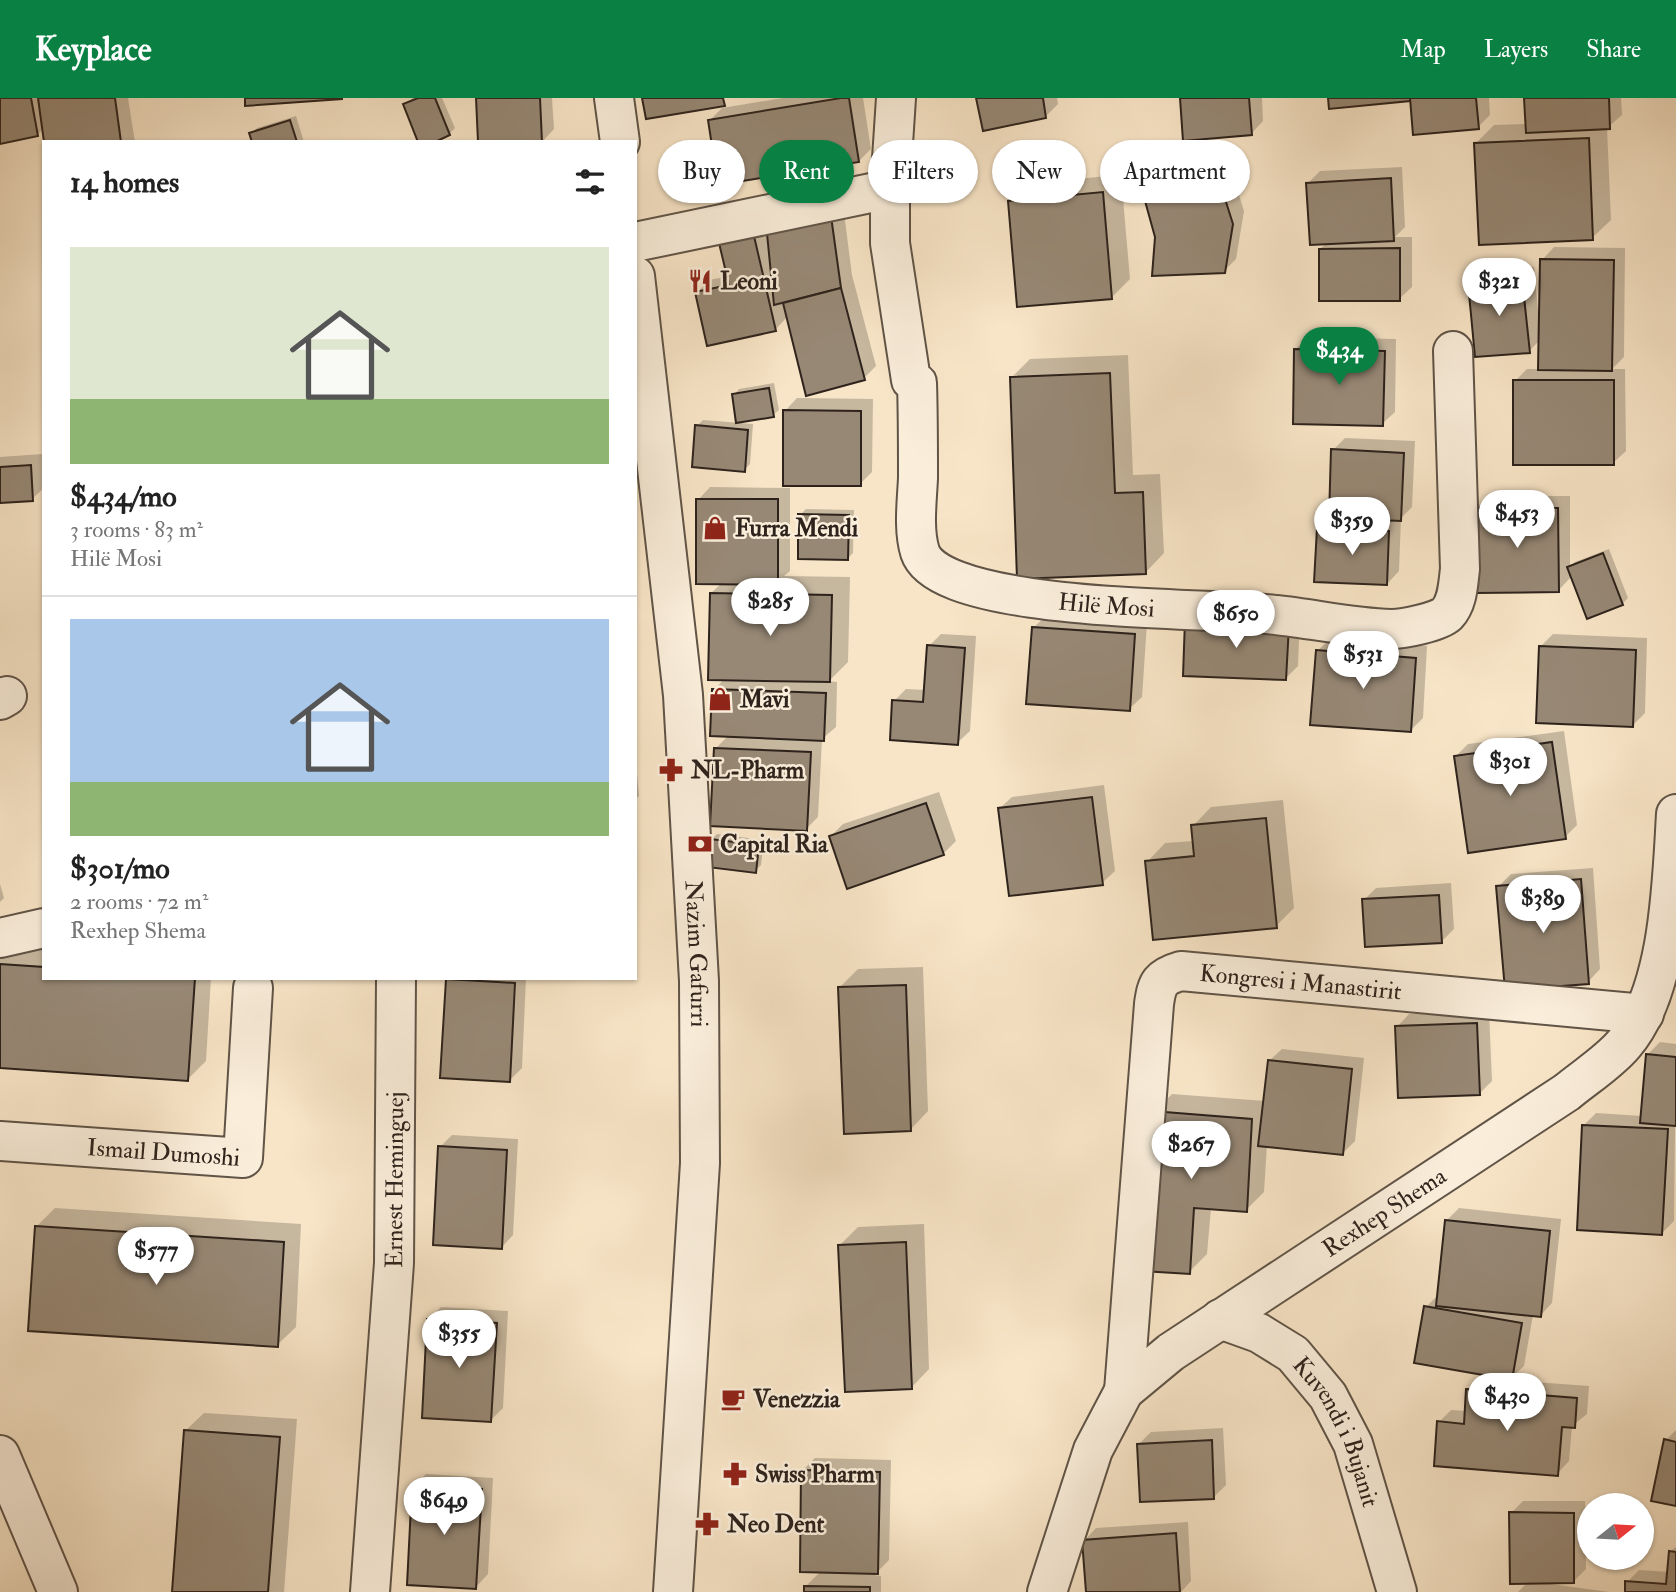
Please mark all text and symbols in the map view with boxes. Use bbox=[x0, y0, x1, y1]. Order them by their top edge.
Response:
text: Keyplace bbox=[35, 29, 152, 70]
text: Map bbox=[1401, 34, 1446, 65]
text: Layers bbox=[1484, 34, 1548, 65]
text: Share bbox=[1586, 34, 1641, 65]
chip: Buy bbox=[658, 140, 745, 203]
chip: Rent bbox=[759, 140, 854, 203]
chip: Filters bbox=[868, 140, 978, 203]
chip: New bbox=[992, 140, 1086, 203]
chip: Apartment bbox=[1100, 140, 1250, 203]
icon: filters bbox=[571, 163, 609, 201]
text: 14 homes bbox=[70, 164, 179, 201]
pin: $321 bbox=[1458, 258, 1540, 318]
place label: Leoni bbox=[720, 266, 778, 297]
text: $321 bbox=[1478, 266, 1520, 295]
restaurant icon: Leoni bbox=[686, 267, 714, 295]
icon: home bbox=[277, 292, 403, 418]
pin: $434 bbox=[1298, 328, 1380, 387]
text: $434 bbox=[1316, 335, 1362, 364]
text: $434/mo bbox=[70, 478, 177, 515]
pin: $453 bbox=[1476, 490, 1558, 550]
pin: $359 bbox=[1311, 498, 1393, 557]
text: $453 bbox=[1495, 498, 1539, 527]
text: $359 bbox=[1330, 505, 1374, 534]
place label: Furra Mendi bbox=[735, 513, 859, 544]
shop icon: Furra Mendi bbox=[701, 514, 729, 542]
text: 3 rooms · 83 m² bbox=[70, 515, 203, 544]
text: Hilë Mosi bbox=[70, 544, 162, 573]
pin: $285 bbox=[729, 578, 811, 638]
text: $285 bbox=[747, 586, 793, 615]
street label: Hilë Mosi bbox=[1057, 586, 1155, 625]
pin: $650 bbox=[1195, 590, 1277, 650]
text: $650 bbox=[1213, 598, 1259, 627]
pin: $531 bbox=[1322, 632, 1404, 691]
text: $531 bbox=[1343, 639, 1383, 668]
icon: home bbox=[277, 664, 403, 790]
place label: Mavi bbox=[739, 684, 790, 715]
shop icon: Mavi bbox=[706, 685, 734, 713]
pin: $301 bbox=[1469, 738, 1551, 798]
text: $301 bbox=[1489, 746, 1531, 775]
place label: NL-Pharm bbox=[690, 755, 804, 786]
pharmacy icon: NL-Pharm bbox=[657, 756, 685, 784]
place label: Capital Ria bbox=[720, 829, 829, 860]
bank icon: Capital Ria bbox=[686, 830, 714, 858]
text: $301/mo bbox=[70, 850, 170, 887]
pin: $389 bbox=[1502, 876, 1584, 935]
street label: Nazim Gafurri bbox=[677, 880, 714, 1027]
text: $389 bbox=[1521, 883, 1565, 912]
text: 2 rooms · 72 m² bbox=[70, 887, 208, 916]
text: Rexhep Shema bbox=[70, 916, 206, 945]
street label: Kongresi i Manastirit bbox=[1198, 958, 1403, 1007]
street label: Ernest Heminguej bbox=[379, 1091, 411, 1268]
pin: $267 bbox=[1150, 1122, 1232, 1181]
text: $267 bbox=[1168, 1129, 1214, 1158]
street label: Ismail Dumoshi bbox=[86, 1132, 241, 1174]
street label: Rexhep Shema bbox=[1317, 1160, 1453, 1264]
pin: $577 bbox=[115, 1228, 197, 1287]
text: $577 bbox=[134, 1235, 178, 1264]
pin: $355 bbox=[418, 1310, 500, 1370]
text: $355 bbox=[438, 1318, 480, 1347]
street label: Kuvendi i Bujanit bbox=[1286, 1350, 1386, 1511]
pin: $430 bbox=[1466, 1374, 1548, 1433]
text: $430 bbox=[1484, 1381, 1530, 1410]
place label: Venezzia bbox=[752, 1384, 841, 1415]
cafe icon: Venezzia bbox=[719, 1385, 747, 1413]
place label: Swiss Pharm bbox=[755, 1459, 875, 1490]
pharmacy icon: Swiss Pharm bbox=[721, 1460, 749, 1488]
pin: $649 bbox=[403, 1478, 485, 1537]
text: $649 bbox=[420, 1485, 468, 1514]
north arrow bbox=[1577, 1493, 1654, 1570]
map controls bbox=[1577, 1493, 1654, 1570]
place label: Neo Dent bbox=[726, 1509, 824, 1540]
pharmacy icon: Neo Dent bbox=[693, 1510, 721, 1538]

